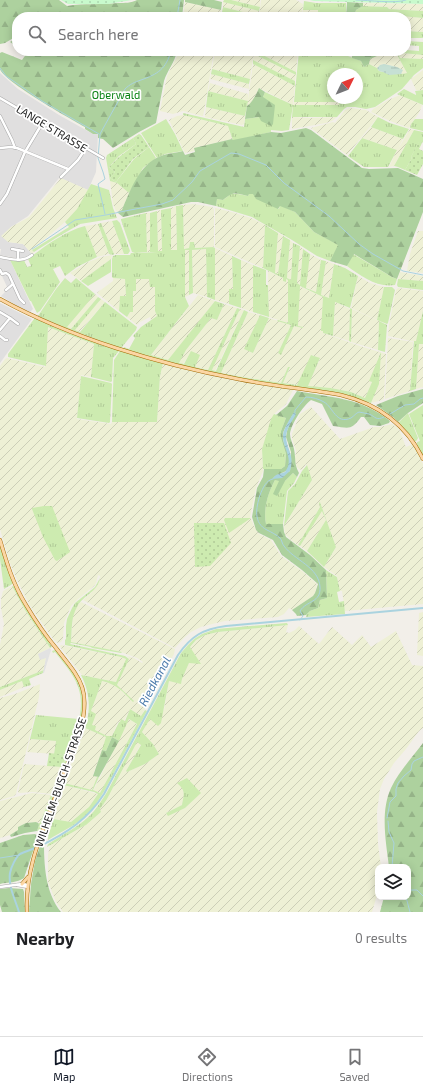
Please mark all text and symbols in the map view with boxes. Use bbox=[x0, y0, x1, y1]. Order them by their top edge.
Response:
search box bbox=[12, 12, 411, 56]
icon: search bbox=[26, 23, 48, 45]
text: Search here bbox=[58, 25, 139, 43]
north arrow bbox=[327, 68, 363, 104]
park label: Oberwald bbox=[92, 88, 140, 101]
street label: LANGE STRASSE bbox=[14, 102, 90, 154]
water label: Riedkanal bbox=[135, 654, 173, 708]
street label: WILHELM-BUSCH-STRASSE bbox=[32, 716, 88, 848]
map controls bbox=[375, 864, 411, 900]
button: layers bbox=[375, 864, 411, 900]
text: Nearby bbox=[16, 928, 74, 948]
text: 0 results bbox=[355, 930, 407, 946]
tab: Map bbox=[53, 1046, 75, 1083]
tab: Directions bbox=[182, 1046, 233, 1083]
tab: Saved bbox=[339, 1046, 370, 1083]

